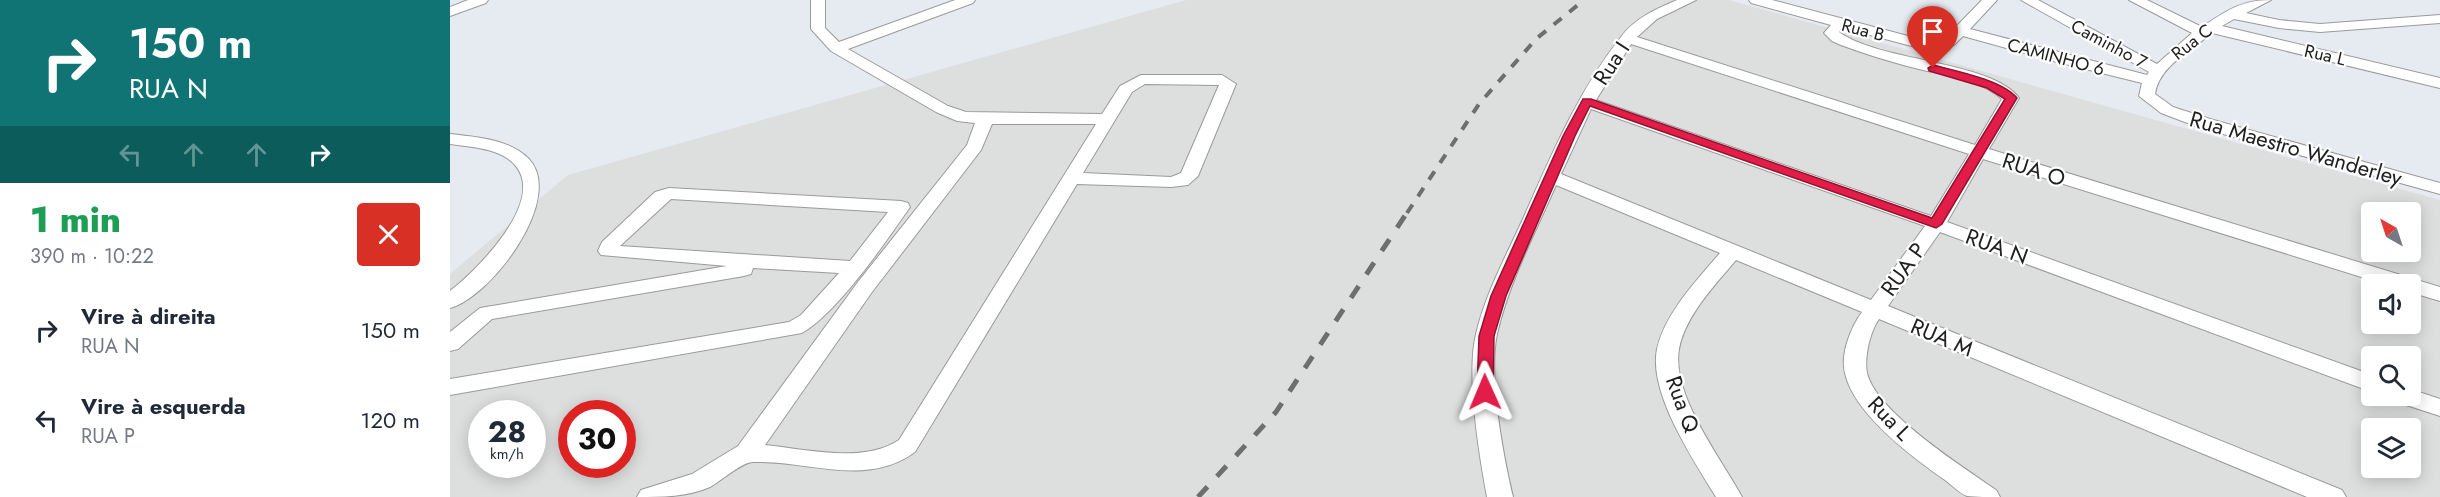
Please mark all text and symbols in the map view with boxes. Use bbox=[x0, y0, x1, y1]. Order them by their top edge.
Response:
pin bbox=[1907, 6, 1958, 68]
street label: Rua B bbox=[1839, 12, 1887, 48]
text: 150 m bbox=[129, 13, 252, 74]
street label: Caminho 7 bbox=[2066, 13, 2152, 75]
icon: arrive bbox=[1916, 15, 1949, 48]
street label: Rua C bbox=[2166, 18, 2218, 66]
icon: right bbox=[30, 24, 108, 102]
street label: CAMINHO 6 bbox=[2004, 32, 2108, 82]
street label: Rua I bbox=[1585, 35, 1637, 91]
street label: Rua L bbox=[2302, 38, 2348, 72]
text: RUA N bbox=[129, 69, 208, 108]
street label: Rua Maestro Wanderley bbox=[2186, 102, 2406, 194]
icon: left bbox=[114, 138, 147, 171]
icon: ahead bbox=[177, 138, 210, 171]
icon: ahead bbox=[240, 138, 273, 171]
icon: right bbox=[303, 138, 336, 171]
street label: RUA O bbox=[1998, 144, 2070, 194]
text: 1 min bbox=[30, 193, 121, 245]
north arrow bbox=[2361, 202, 2421, 262]
map controls bbox=[2361, 202, 2421, 478]
button: close bbox=[357, 203, 420, 266]
street label: RUA N bbox=[1961, 220, 2033, 272]
street label: RUA P bbox=[1873, 236, 1933, 302]
text: 390 m · 10:22 bbox=[30, 242, 154, 271]
button: sound bbox=[2361, 274, 2421, 334]
text: Vire à direita bbox=[81, 300, 216, 332]
street label: RUA M bbox=[1906, 310, 1978, 364]
icon: right bbox=[30, 314, 63, 347]
text: 150 m bbox=[361, 314, 420, 346]
text: RUA N bbox=[81, 332, 139, 361]
button: search bbox=[2361, 346, 2421, 406]
position arrow bbox=[1453, 360, 1517, 424]
street label: Rua Q bbox=[1658, 371, 1708, 438]
street label: Rua L bbox=[1861, 389, 1919, 448]
text: Vire à esquerda bbox=[81, 390, 246, 422]
speed limit sign: 30 bbox=[558, 400, 636, 478]
icon: left bbox=[30, 404, 63, 437]
text: 120 m bbox=[361, 404, 420, 436]
text: 28 bbox=[488, 410, 526, 453]
button: layers bbox=[2361, 418, 2421, 478]
text: RUA P bbox=[81, 422, 135, 451]
text: km/h bbox=[490, 443, 524, 465]

